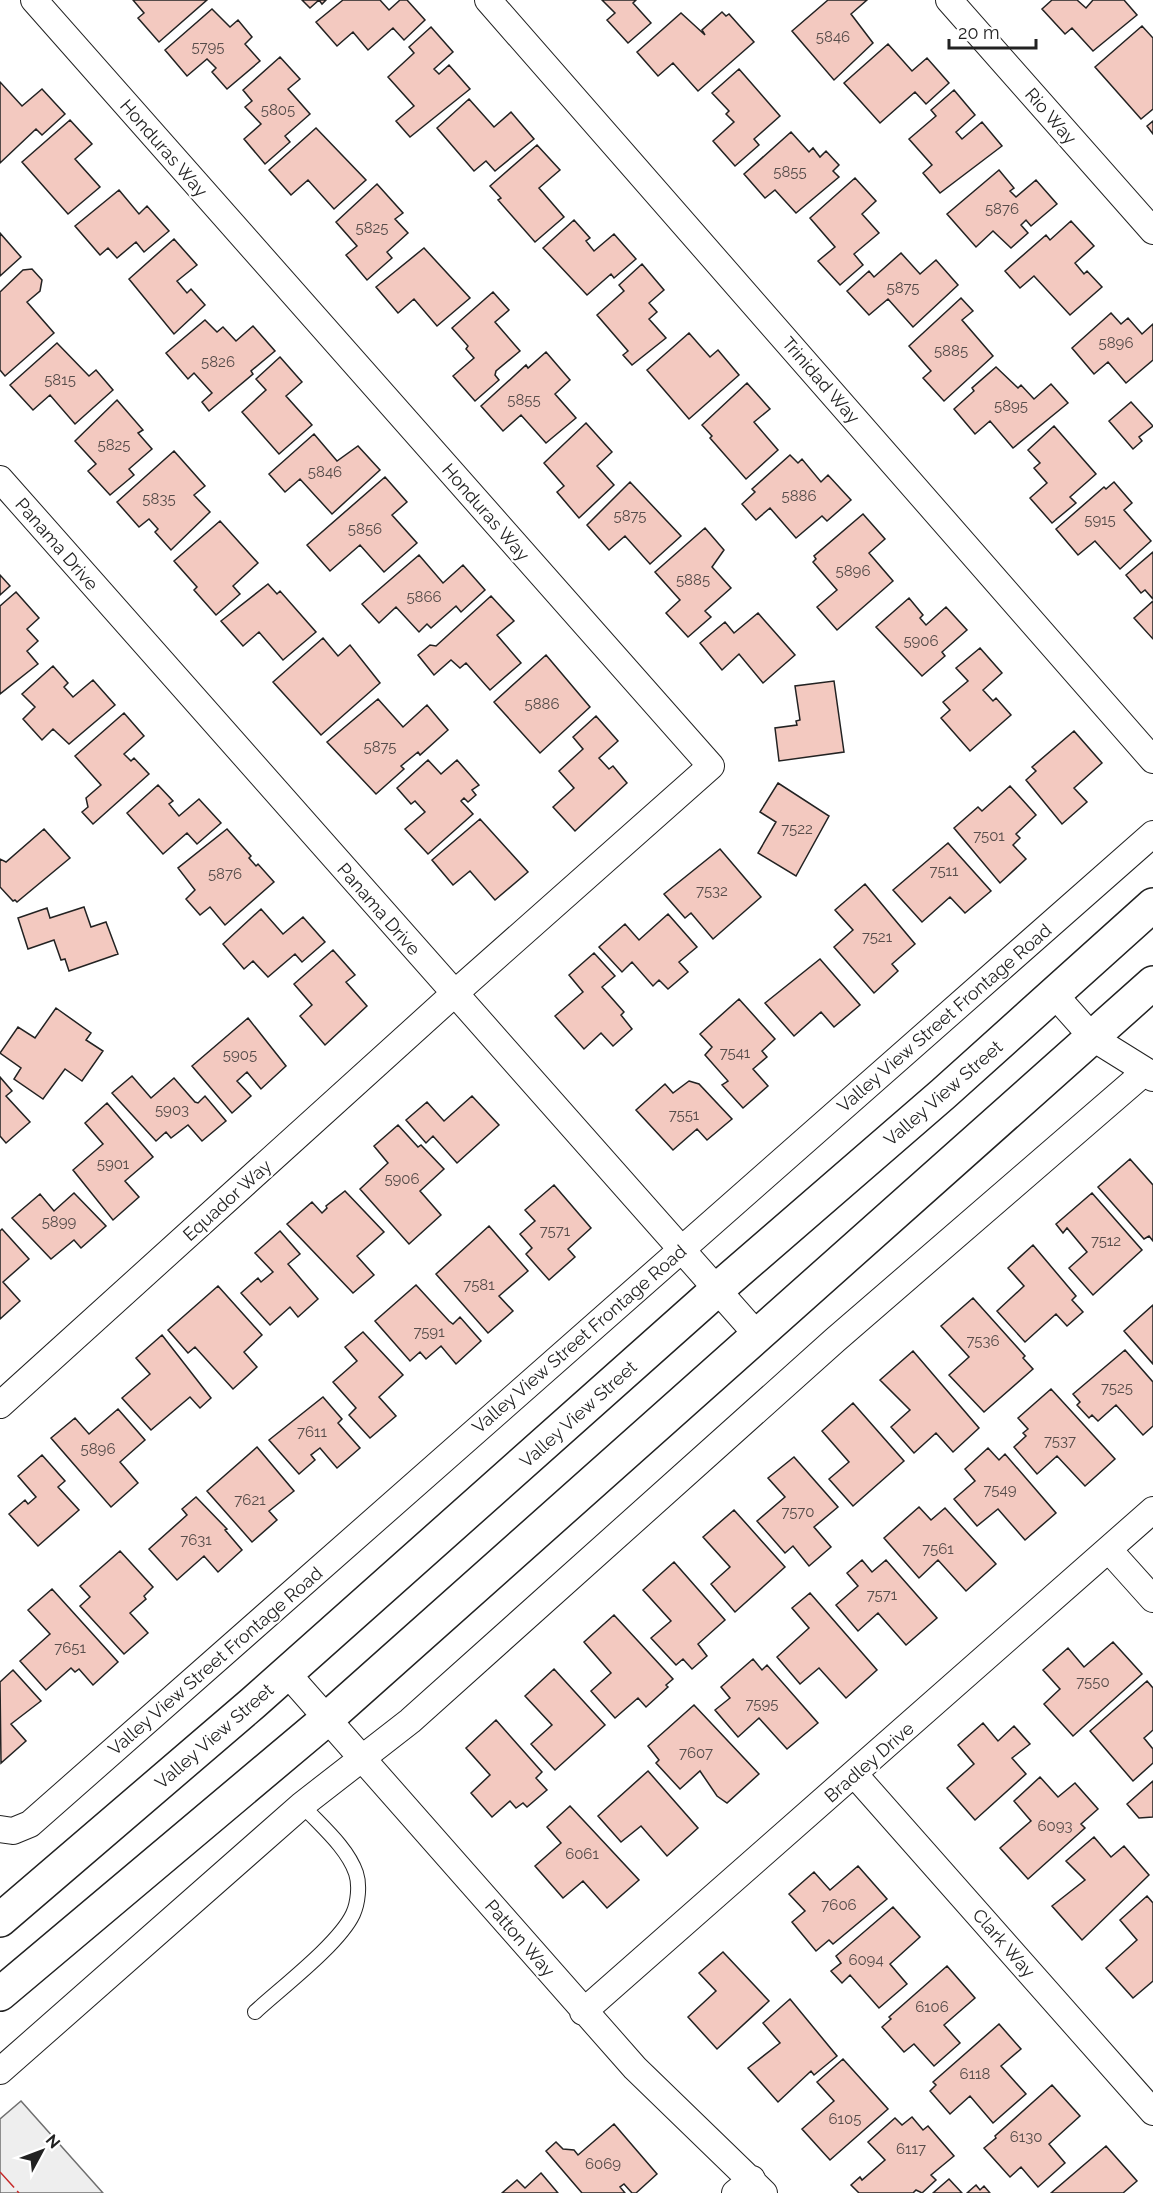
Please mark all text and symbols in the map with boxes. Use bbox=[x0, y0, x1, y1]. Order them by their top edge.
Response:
scale bar bbox=[949, 12, 1036, 50]
text: 20 m bbox=[958, 22, 1000, 43]
house number: 5846 bbox=[816, 28, 850, 46]
house number: 5795 bbox=[191, 38, 225, 56]
street label: Rio Way bbox=[1021, 84, 1081, 149]
street label: Honduras Way bbox=[116, 95, 212, 201]
house number: 5805 bbox=[261, 101, 295, 119]
house number: 5855 bbox=[773, 163, 807, 181]
house number: 5876 bbox=[985, 200, 1019, 218]
house number: 5825 bbox=[355, 219, 389, 237]
house number: 5875 bbox=[886, 279, 920, 297]
street label: Trinidad Way bbox=[778, 333, 864, 428]
house number: 5896 bbox=[1099, 334, 1133, 352]
house number: 5885 bbox=[934, 342, 968, 360]
house number: 5826 bbox=[201, 353, 235, 371]
house number: 5815 bbox=[44, 371, 76, 389]
house number: 5855 bbox=[507, 391, 541, 409]
house number: 5895 bbox=[994, 397, 1028, 415]
house number: 5825 bbox=[97, 436, 131, 454]
street label: Honduras Way bbox=[438, 459, 534, 565]
house number: 5846 bbox=[308, 463, 342, 481]
house number: 5886 bbox=[781, 487, 817, 505]
house number: 5835 bbox=[142, 490, 176, 508]
street label: Panama Drive bbox=[11, 494, 103, 595]
house number: 5875 bbox=[613, 507, 647, 525]
house number: 5915 bbox=[1084, 511, 1116, 529]
house number: 5856 bbox=[348, 520, 382, 538]
house number: 5896 bbox=[836, 562, 870, 580]
house number: 5885 bbox=[676, 571, 710, 589]
house number: 5866 bbox=[406, 588, 442, 606]
house number: 5906 bbox=[903, 632, 939, 650]
house number: 5886 bbox=[524, 695, 560, 713]
house number: 5875 bbox=[363, 738, 397, 756]
house number: 7522 bbox=[781, 820, 813, 838]
house number: 7501 bbox=[973, 827, 1005, 845]
street label: Panama Drive bbox=[333, 859, 425, 960]
house number: 7511 bbox=[930, 862, 959, 880]
house number: 5876 bbox=[208, 865, 242, 883]
house number: 7532 bbox=[696, 882, 728, 900]
street label: Valley View Street Frontage Road bbox=[832, 919, 1056, 1117]
house number: 7521 bbox=[862, 928, 893, 946]
street label: Valley View Street bbox=[879, 1035, 1007, 1151]
house number: 7541 bbox=[720, 1044, 751, 1062]
house number: 5905 bbox=[223, 1046, 257, 1064]
house number: 5903 bbox=[155, 1101, 189, 1119]
house number: 7551 bbox=[669, 1106, 700, 1124]
house number: 5901 bbox=[97, 1155, 130, 1173]
street label: Equador Way bbox=[179, 1155, 276, 1245]
house number: 5906 bbox=[384, 1170, 420, 1188]
house number: 5899 bbox=[42, 1213, 77, 1231]
house number: 7571 bbox=[540, 1222, 571, 1240]
house number: 7512 bbox=[1091, 1232, 1121, 1250]
street label: Valley View Street Frontage Road bbox=[467, 1240, 691, 1438]
house number: 7581 bbox=[463, 1276, 495, 1294]
house number: 7591 bbox=[413, 1323, 445, 1341]
house number: 7536 bbox=[966, 1332, 1000, 1350]
street label: Valley View Street bbox=[515, 1355, 641, 1473]
house number: 7525 bbox=[1101, 1379, 1133, 1397]
house number: 7611 bbox=[297, 1423, 328, 1441]
house number: 7537 bbox=[1044, 1432, 1076, 1450]
house number: 5896 bbox=[81, 1440, 115, 1458]
house number: 7549 bbox=[984, 1481, 1017, 1499]
house number: 7621 bbox=[234, 1491, 266, 1509]
house number: 7570 bbox=[781, 1503, 815, 1521]
house number: 7631 bbox=[180, 1531, 212, 1549]
house number: 7561 bbox=[922, 1540, 954, 1558]
street label: Valley View Street Frontage Road bbox=[103, 1562, 327, 1760]
house number: 7571 bbox=[867, 1586, 898, 1604]
house number: 7651 bbox=[54, 1639, 86, 1657]
house number: 7550 bbox=[1076, 1673, 1110, 1691]
street label: Valley View Street bbox=[150, 1678, 278, 1794]
house number: 7595 bbox=[746, 1695, 778, 1713]
street label: Bradley Drive bbox=[820, 1717, 918, 1806]
house number: 7607 bbox=[679, 1744, 713, 1762]
house number: 6093 bbox=[1037, 1817, 1073, 1835]
house number: 6061 bbox=[565, 1845, 599, 1863]
street label: Patton Way bbox=[481, 1895, 559, 1981]
house number: 7606 bbox=[821, 1896, 857, 1914]
street label: Clark Way bbox=[969, 1904, 1040, 1982]
house number: 6094 bbox=[848, 1951, 884, 1969]
house number: 6106 bbox=[915, 1998, 949, 2016]
house number: 6118 bbox=[960, 2065, 990, 2083]
house number: 6105 bbox=[829, 2110, 861, 2128]
north arrow bbox=[12, 2121, 72, 2181]
house number: 6130 bbox=[1010, 2128, 1042, 2146]
text: N bbox=[42, 2131, 64, 2152]
house number: 6117 bbox=[896, 2140, 926, 2158]
house number: 6069 bbox=[585, 2155, 621, 2173]

